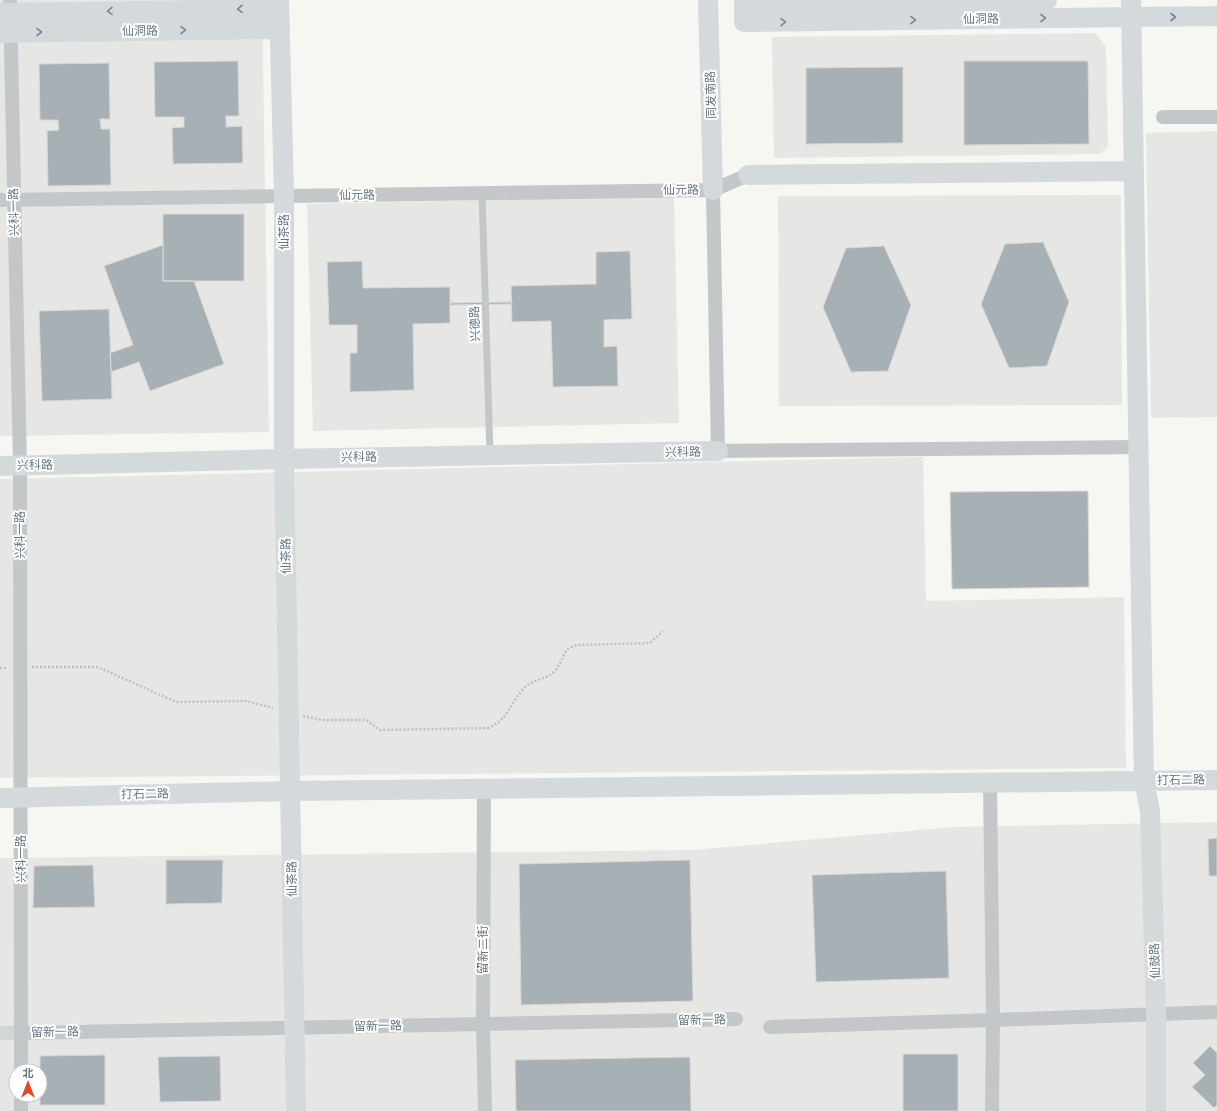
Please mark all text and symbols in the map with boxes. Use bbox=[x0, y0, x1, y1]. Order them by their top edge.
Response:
one-way arrow bbox=[237, 5, 243, 14]
one-way arrow bbox=[107, 7, 113, 15]
street label: 仙洞路 bbox=[963, 12, 999, 26]
one-way arrow bbox=[1170, 13, 1176, 21]
one-way arrow bbox=[1040, 14, 1046, 22]
one-way arrow bbox=[910, 16, 916, 24]
one-way arrow bbox=[780, 18, 786, 26]
street label: 仙洞路 bbox=[122, 24, 158, 38]
one-way arrow bbox=[180, 26, 186, 35]
one-way arrow bbox=[36, 28, 42, 37]
street label: 同发南路 bbox=[703, 71, 719, 119]
street label: 仙元路 bbox=[663, 183, 699, 197]
street label: 兴科一路 bbox=[7, 188, 21, 236]
street label: 仙元路 bbox=[339, 188, 375, 202]
street label: 仙茶路 bbox=[277, 214, 291, 250]
street label: 兴德路 bbox=[467, 306, 483, 342]
street label: 兴科路 bbox=[665, 445, 701, 459]
street label: 兴科路 bbox=[341, 450, 377, 464]
street label: 兴科路 bbox=[17, 458, 53, 472]
street label: 兴科一路 bbox=[13, 511, 27, 559]
street label: 仙茶路 bbox=[279, 538, 293, 574]
street label: 打石二路 bbox=[1157, 773, 1205, 787]
street label: 打石二路 bbox=[121, 787, 169, 801]
street label: 兴科一路 bbox=[14, 835, 28, 883]
street label: 仙茶路 bbox=[285, 861, 299, 897]
street label: 留新二街 bbox=[476, 926, 490, 974]
street label: 仙鼓路 bbox=[1147, 943, 1163, 979]
street label: 留新一路 bbox=[678, 1013, 726, 1027]
street label: 留新一路 bbox=[354, 1019, 402, 1033]
street label: 留新一路 bbox=[31, 1025, 79, 1039]
north arrow bbox=[8, 1063, 48, 1103]
text: 北 bbox=[23, 1067, 34, 1080]

